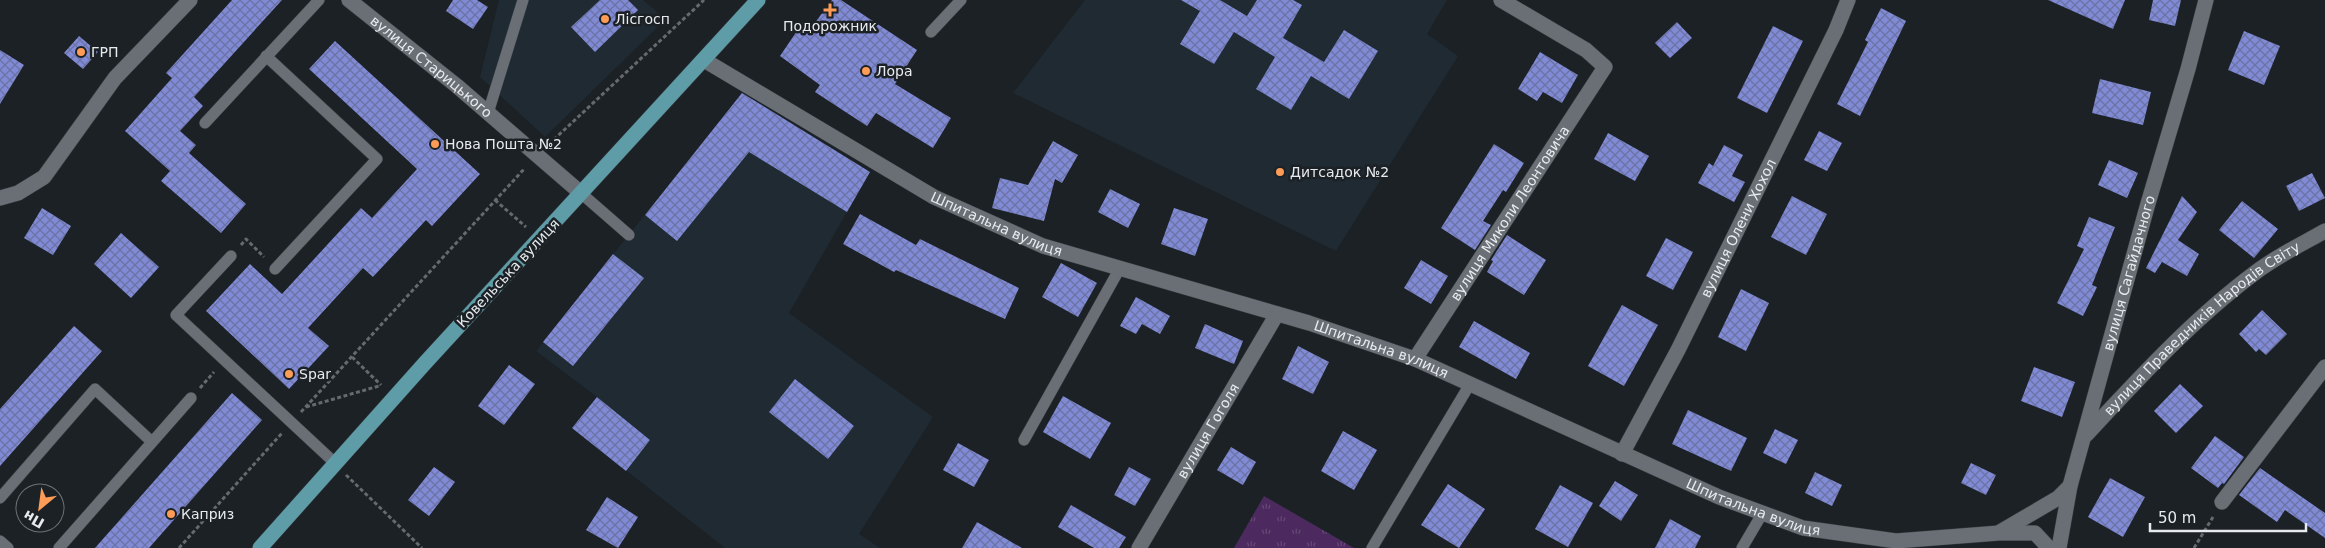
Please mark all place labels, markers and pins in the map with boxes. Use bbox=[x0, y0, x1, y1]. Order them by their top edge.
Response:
marker: Подорожник bbox=[824, 4, 836, 16]
place label: Лісгосп bbox=[615, 11, 670, 27]
marker: Лісгосп bbox=[599, 13, 611, 25]
place label: Подорожник bbox=[783, 18, 877, 34]
place label: ГРП bbox=[91, 44, 119, 60]
marker: ГРП bbox=[75, 46, 87, 58]
place label: Лора bbox=[876, 63, 913, 79]
marker: Лора bbox=[860, 65, 872, 77]
place label: Нова Пошта №2 bbox=[445, 136, 562, 152]
marker: Нова Пошта №2 bbox=[429, 138, 441, 150]
place label: Дитсадок №2 bbox=[1290, 164, 1389, 180]
marker: Дитсадок №2 bbox=[1274, 166, 1286, 178]
place label: Spar bbox=[299, 366, 331, 382]
marker: Spar bbox=[283, 368, 295, 380]
place label: Каприз bbox=[181, 506, 234, 522]
marker: Каприз bbox=[165, 508, 177, 520]

